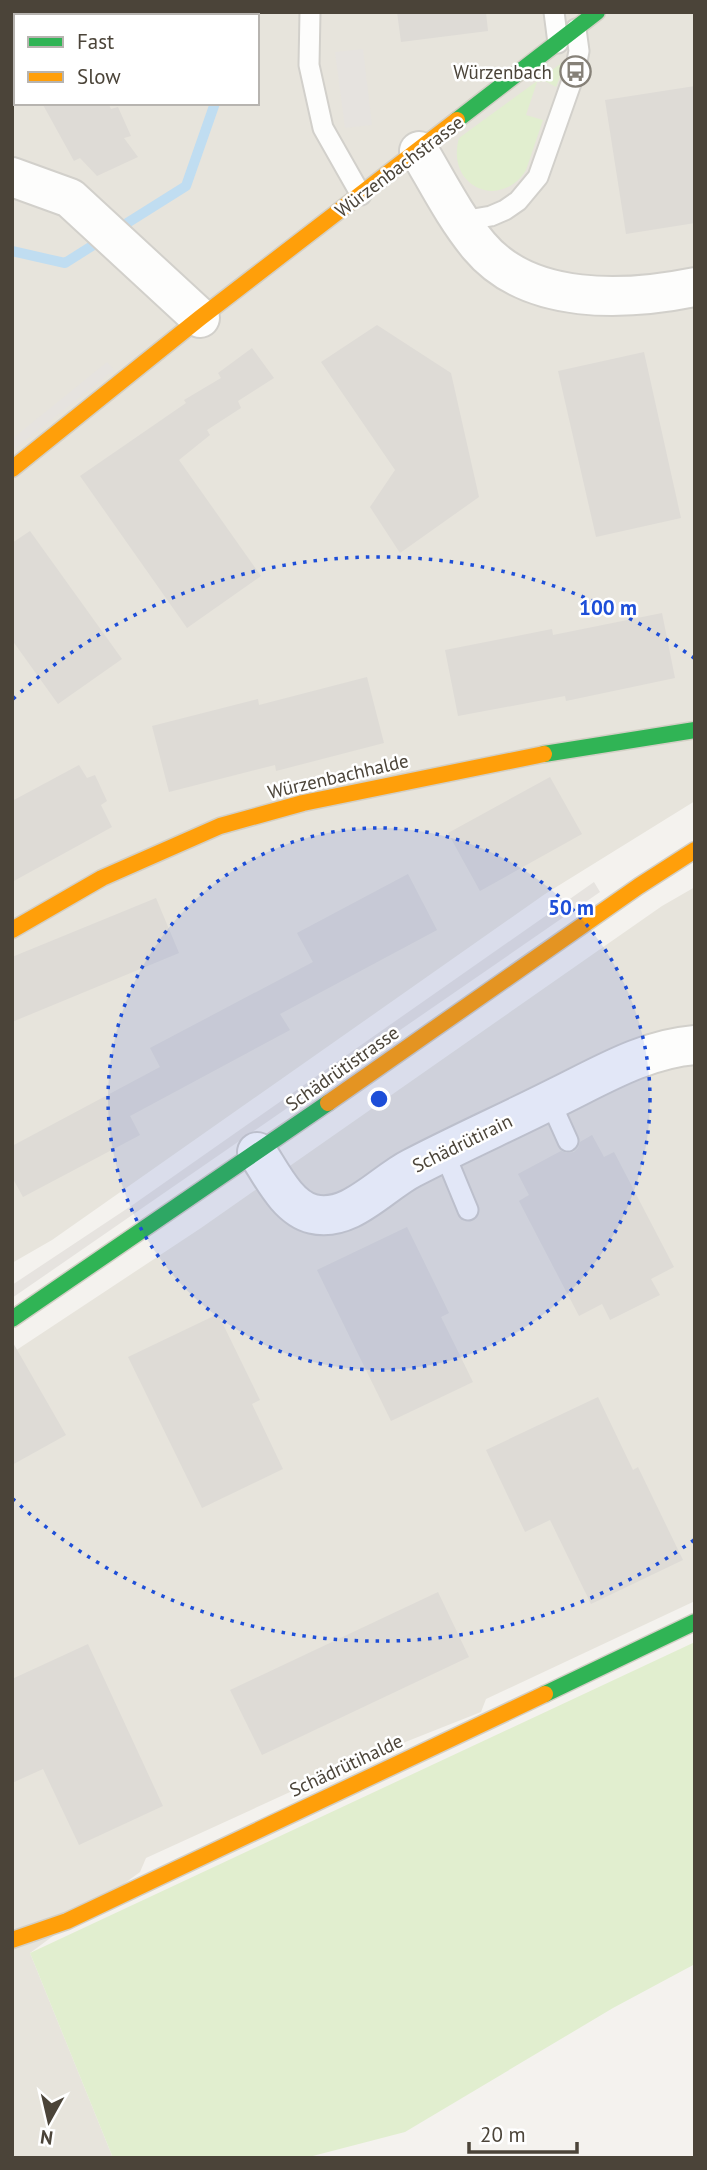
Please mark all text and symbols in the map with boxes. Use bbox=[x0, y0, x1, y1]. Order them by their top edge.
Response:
legend bbox=[14, 14, 259, 105]
text: Fast bbox=[77, 28, 114, 55]
bus stop icon: Würzenbach bbox=[558, 55, 592, 89]
place label: Würzenbach bbox=[453, 60, 552, 84]
text: Slow bbox=[77, 63, 121, 90]
street label: Würzenbachstrasse bbox=[330, 110, 468, 222]
text: 100 m bbox=[579, 594, 637, 621]
street label: Würzenbachhalde bbox=[265, 748, 411, 804]
text: 50 m bbox=[548, 894, 594, 921]
street label: Schädrütistrasse bbox=[281, 1020, 403, 1116]
centre of rings bbox=[367, 1087, 391, 1111]
street label: Schädrütirain bbox=[408, 1108, 516, 1178]
street label: Schädrütihalde bbox=[286, 1728, 406, 1802]
north arrow bbox=[14, 2086, 84, 2156]
scale bar bbox=[469, 2110, 578, 2154]
text: 20 m bbox=[480, 2121, 526, 2148]
text: N bbox=[39, 2125, 54, 2151]

